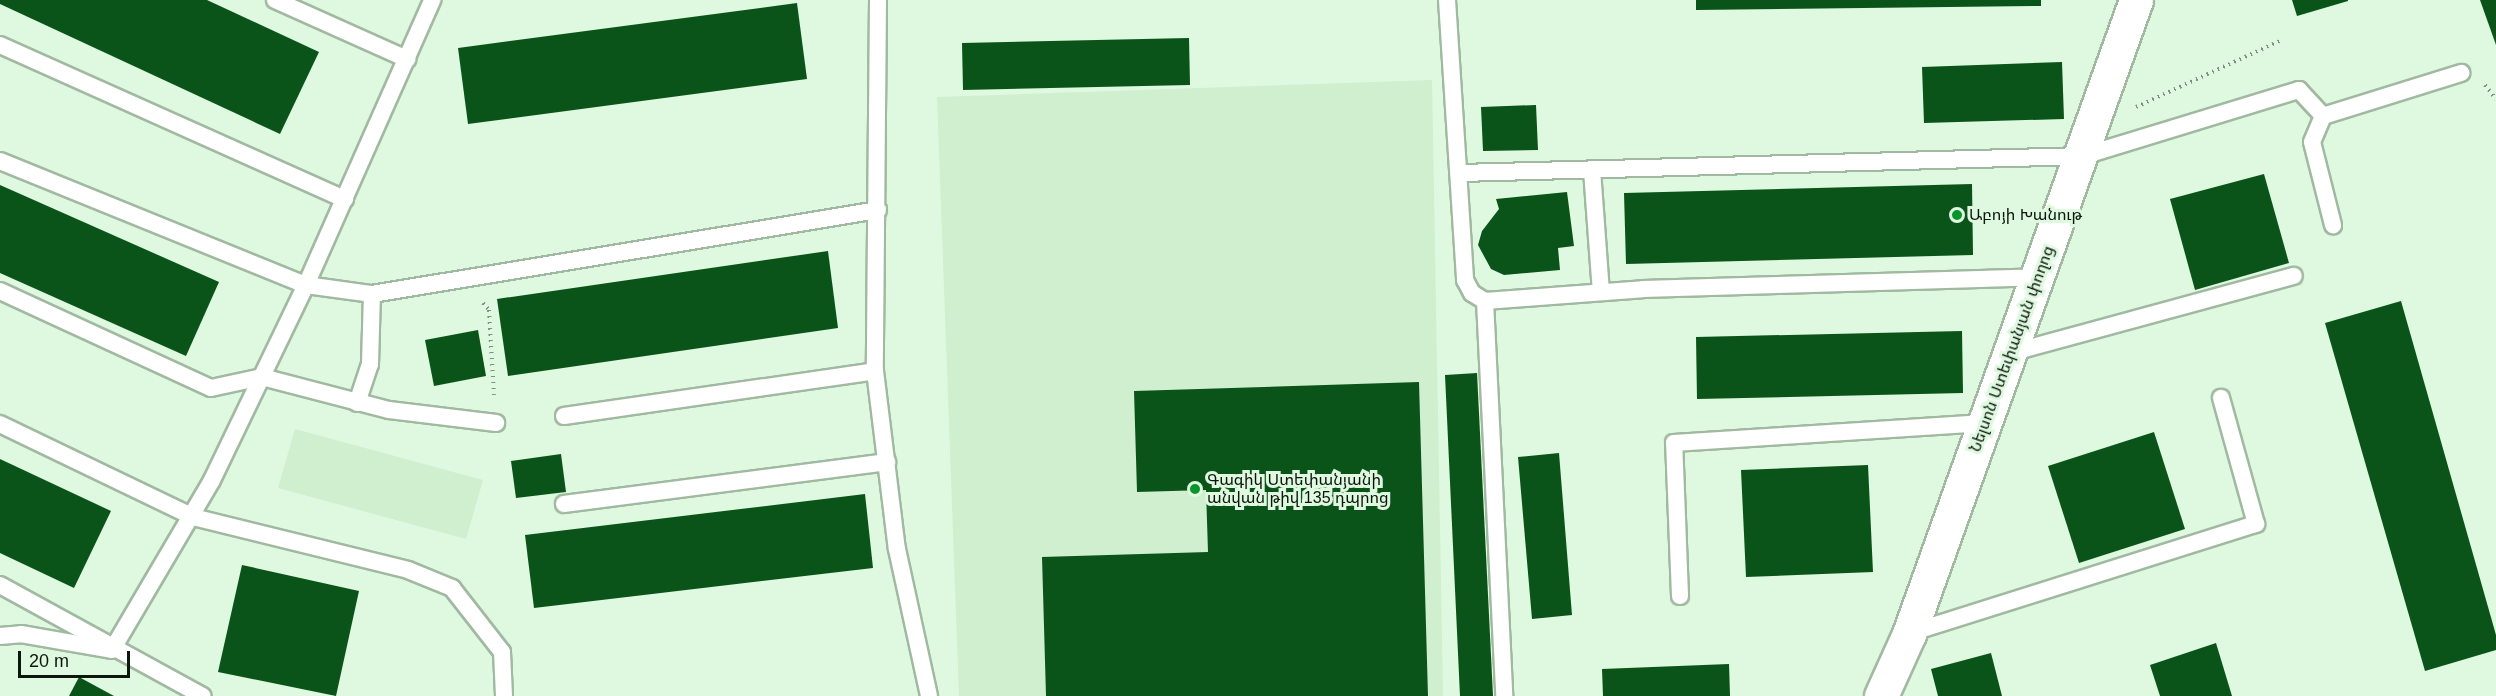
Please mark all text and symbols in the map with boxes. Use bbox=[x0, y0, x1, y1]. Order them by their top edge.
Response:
place label: Աբոյի Խանութ bbox=[1969, 205, 2082, 225]
marker: Աբոյի Խանութ bbox=[1950, 208, 1964, 222]
street label: Նելսոն Ստեփանյան փողոց bbox=[1966, 243, 2058, 455]
place label: Գագիկ Ստեփանյանի անվան թիվ 135 դպրոց bbox=[1207, 470, 1389, 508]
marker: Գագիկ Ստեփանյանի անվան թիվ 135 դպրոց bbox=[1188, 482, 1202, 496]
scale bar bbox=[21, 639, 134, 677]
text: 20 m bbox=[29, 651, 69, 671]

